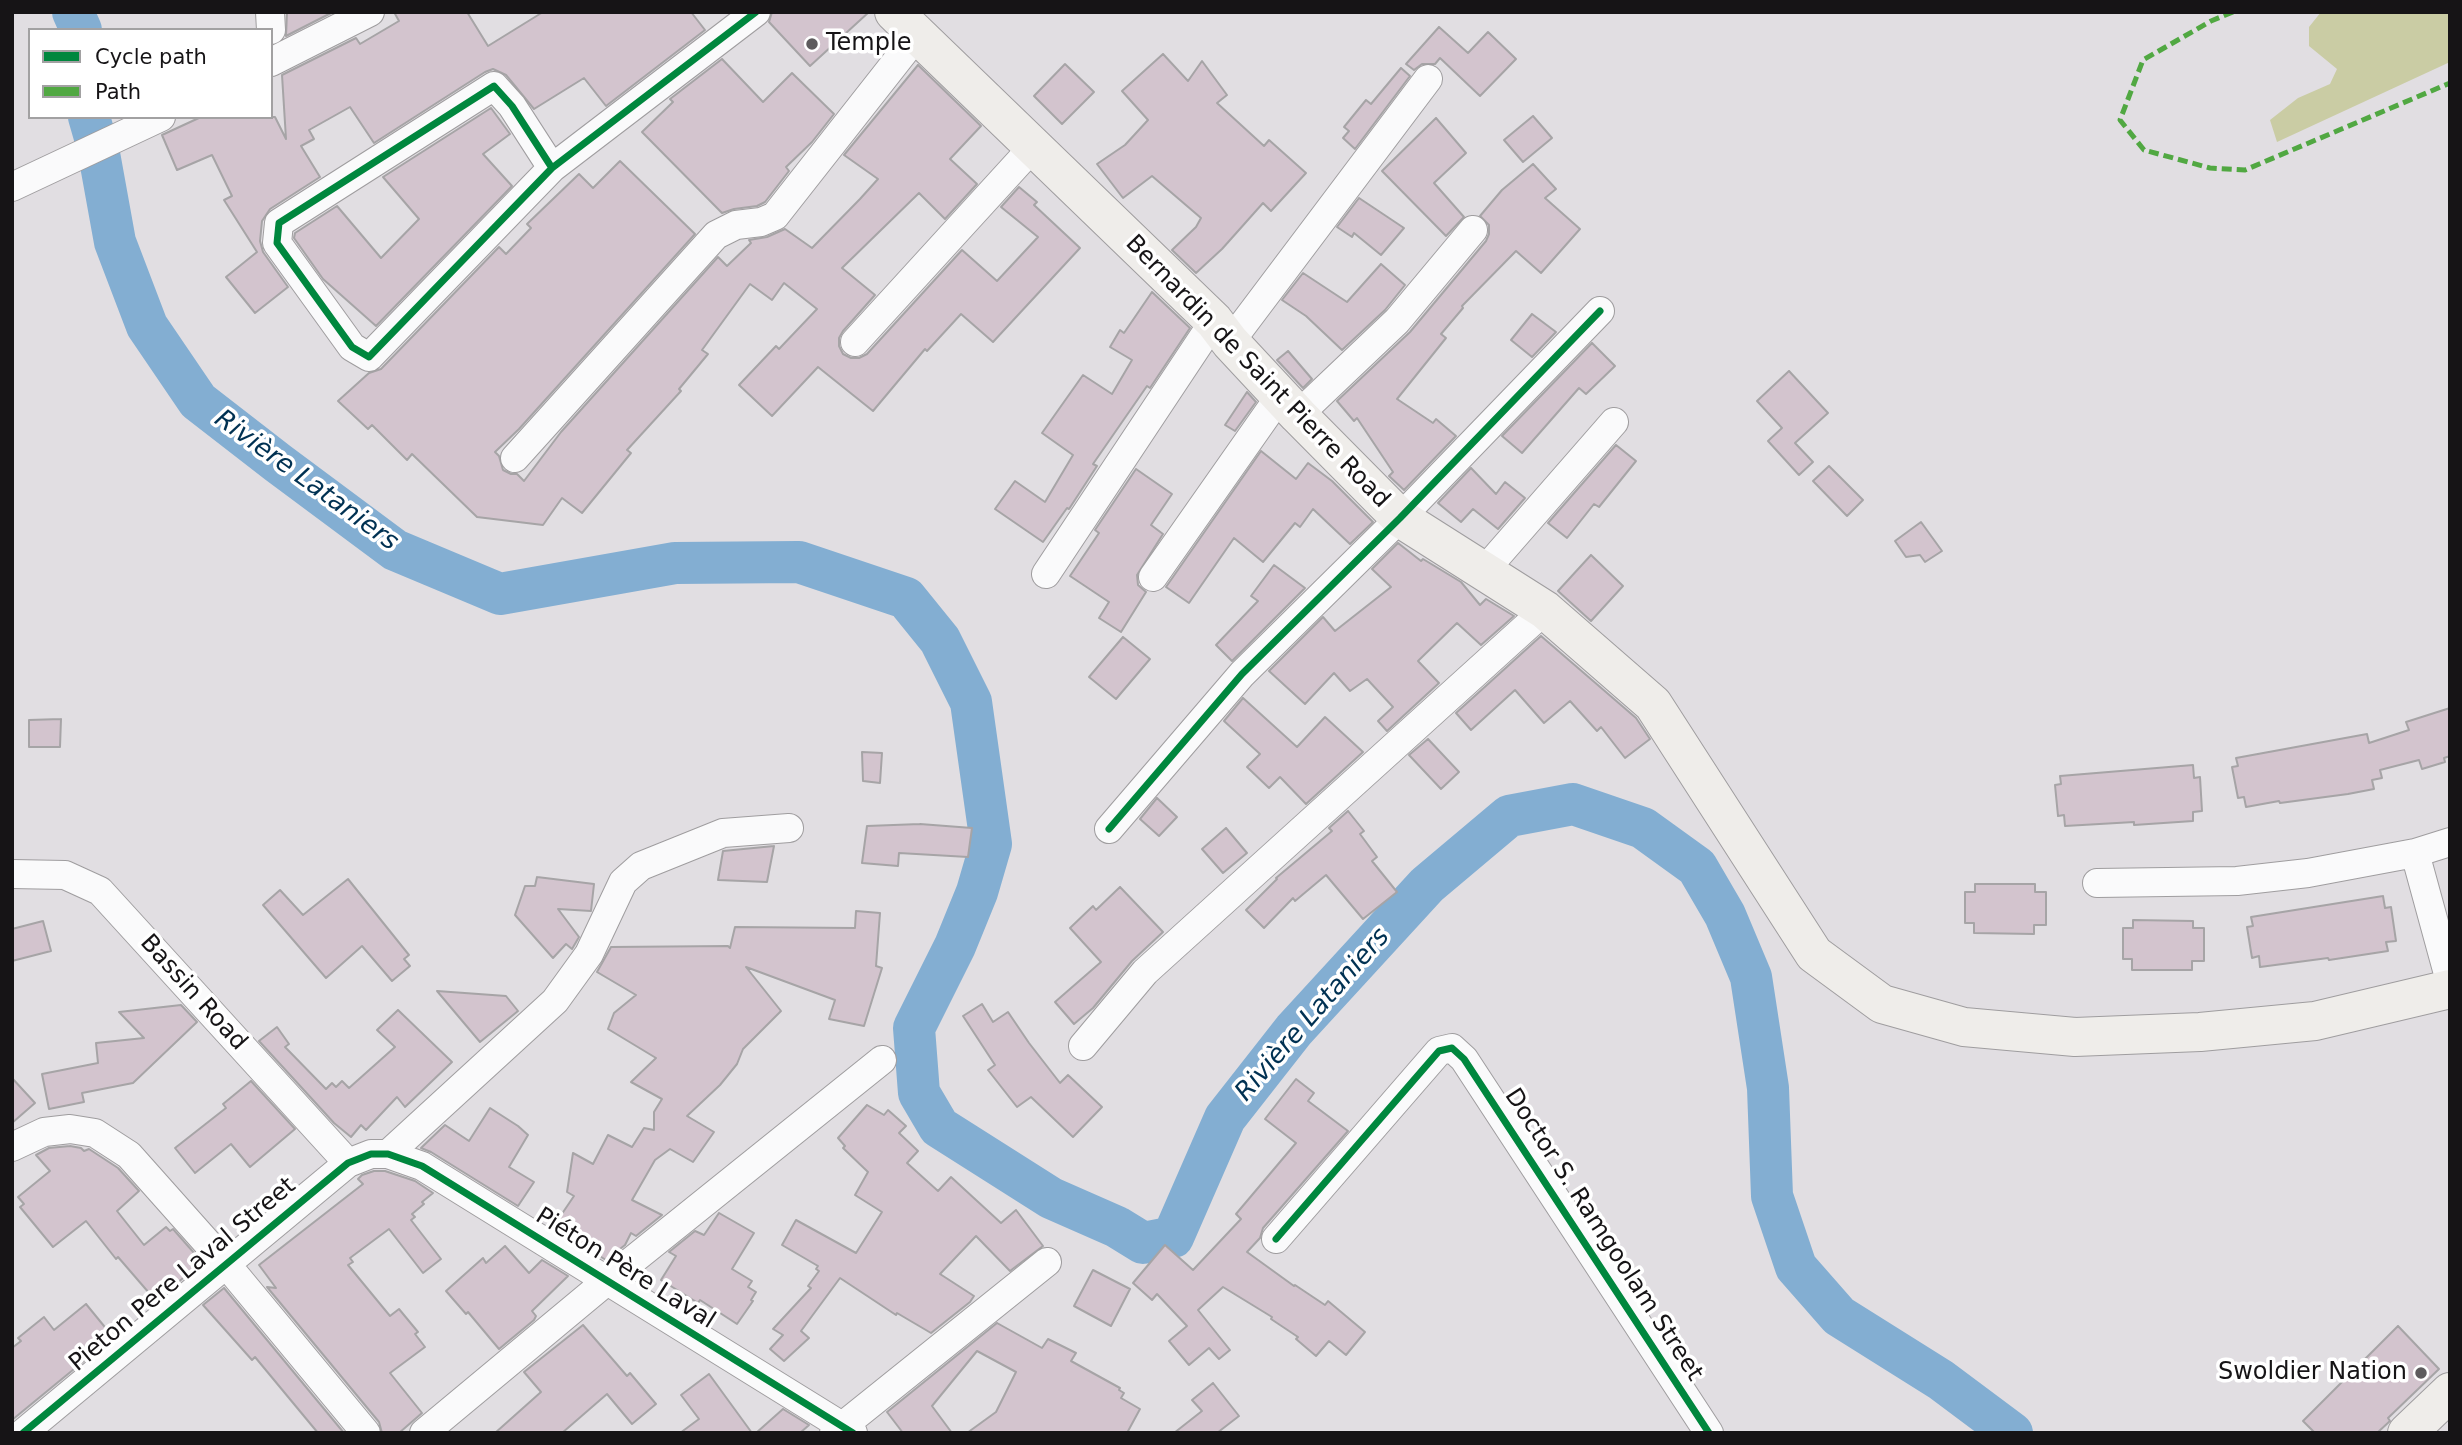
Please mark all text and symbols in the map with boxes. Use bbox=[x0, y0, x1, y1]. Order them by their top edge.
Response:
legend bbox=[28, 28, 273, 119]
place label: Temple bbox=[826, 30, 911, 58]
marker: Temple bbox=[804, 36, 820, 52]
text: Cycle path bbox=[95, 45, 207, 69]
text: Path bbox=[95, 80, 141, 104]
street label: Bernardin de Saint Pierre Road bbox=[1119, 230, 1395, 514]
water label: Rivière Lataniers bbox=[208, 404, 404, 558]
water label: Rivière Lataniers bbox=[1229, 922, 1397, 1108]
street label: Bassin Road bbox=[133, 929, 253, 1057]
street label: Doctor S. Ramgoolam Street bbox=[1498, 1083, 1708, 1387]
street label: Pieton Pere Laval Street bbox=[64, 1172, 302, 1378]
street label: Piéton Père Laval bbox=[530, 1202, 720, 1336]
place label: Swoldier Nation bbox=[2218, 1359, 2407, 1387]
marker: Swoldier Nation bbox=[2413, 1365, 2429, 1381]

